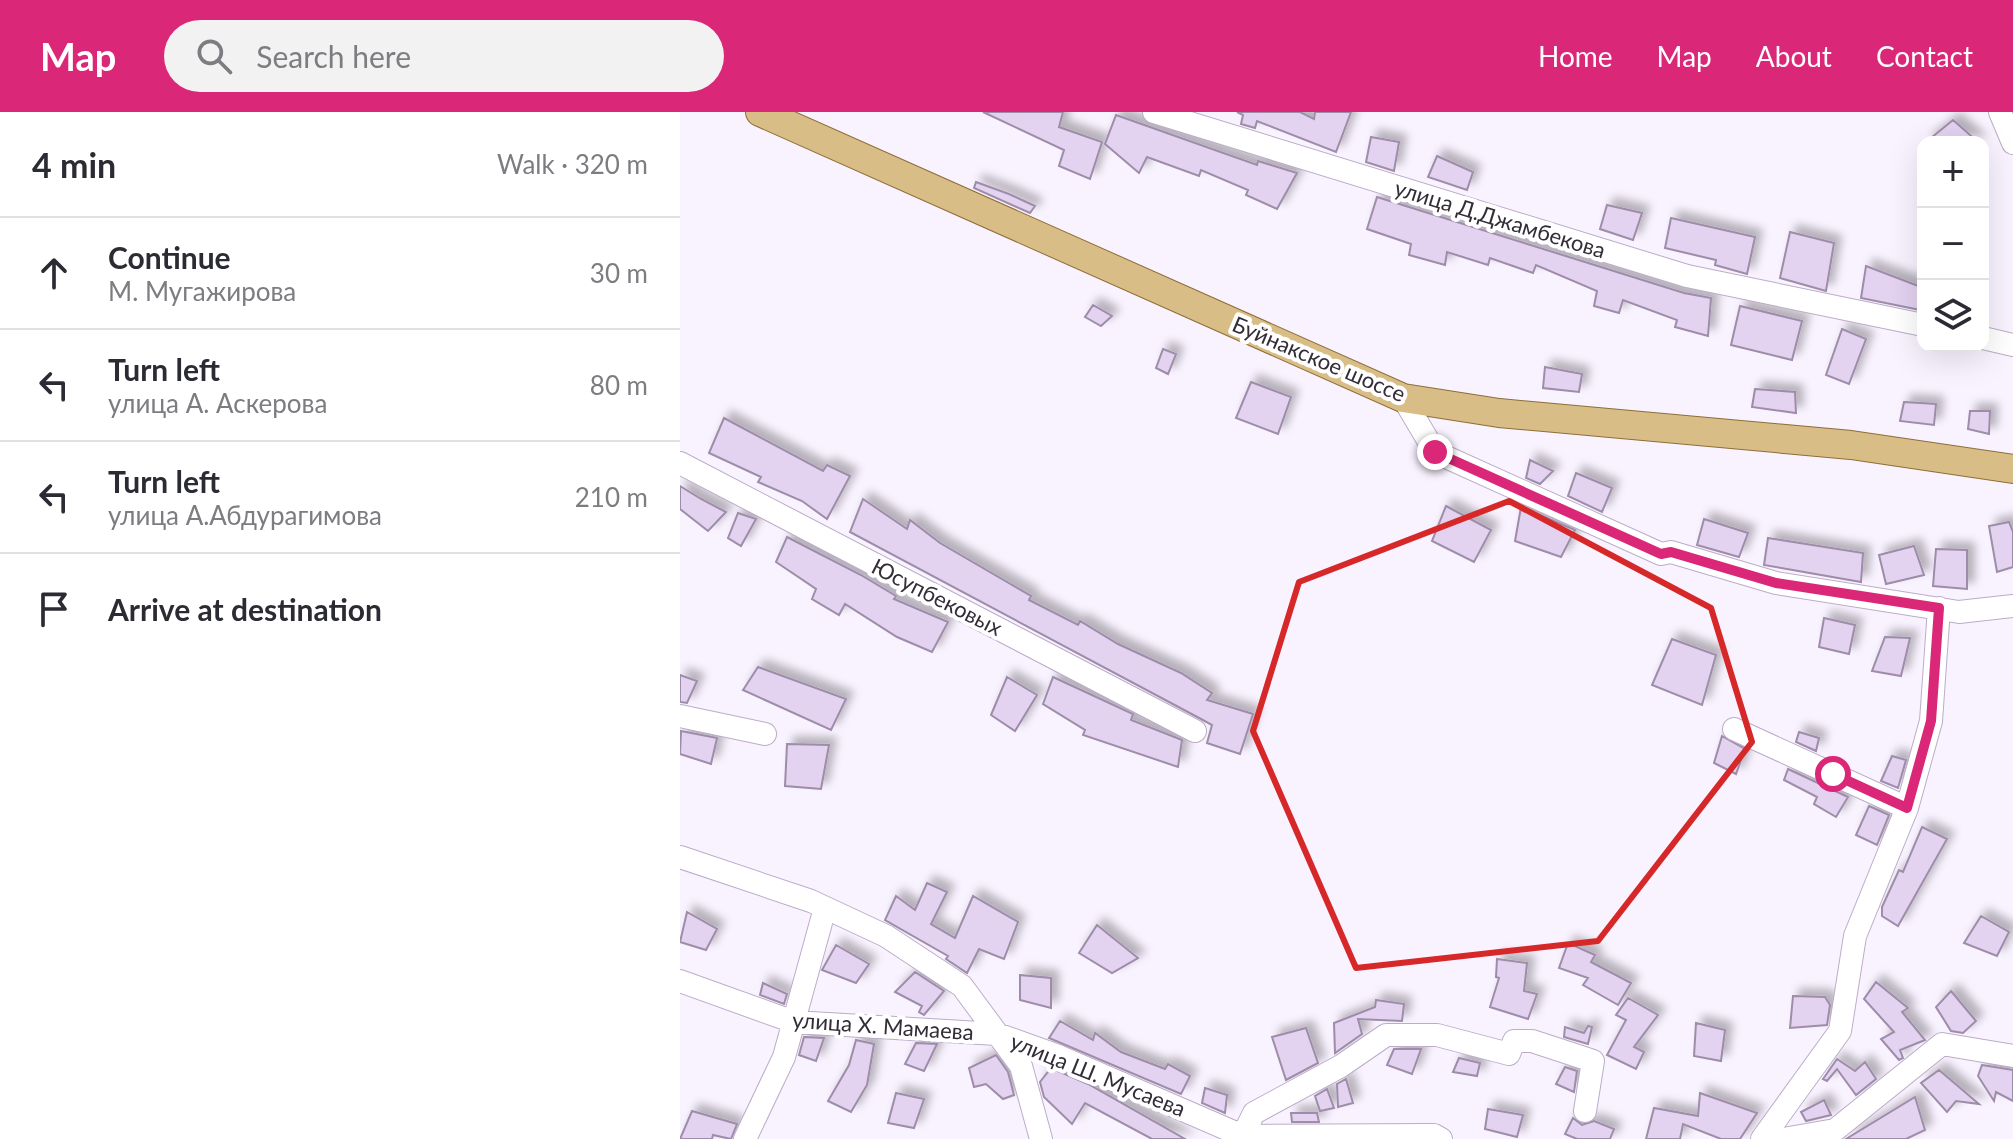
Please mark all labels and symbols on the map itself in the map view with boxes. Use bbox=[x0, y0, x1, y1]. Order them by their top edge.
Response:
street label: улица Д.Джамбекова bbox=[1391, 174, 1609, 263]
street label: Буйнакское шоссе bbox=[1229, 310, 1410, 407]
route end bbox=[1417, 434, 1453, 470]
street label: Юсупбековых bbox=[868, 552, 1007, 641]
route start bbox=[1815, 756, 1851, 792]
street label: улица Х. Мамаева bbox=[791, 1006, 975, 1045]
street label: улица Ш. Мусаева bbox=[1007, 1027, 1190, 1122]

